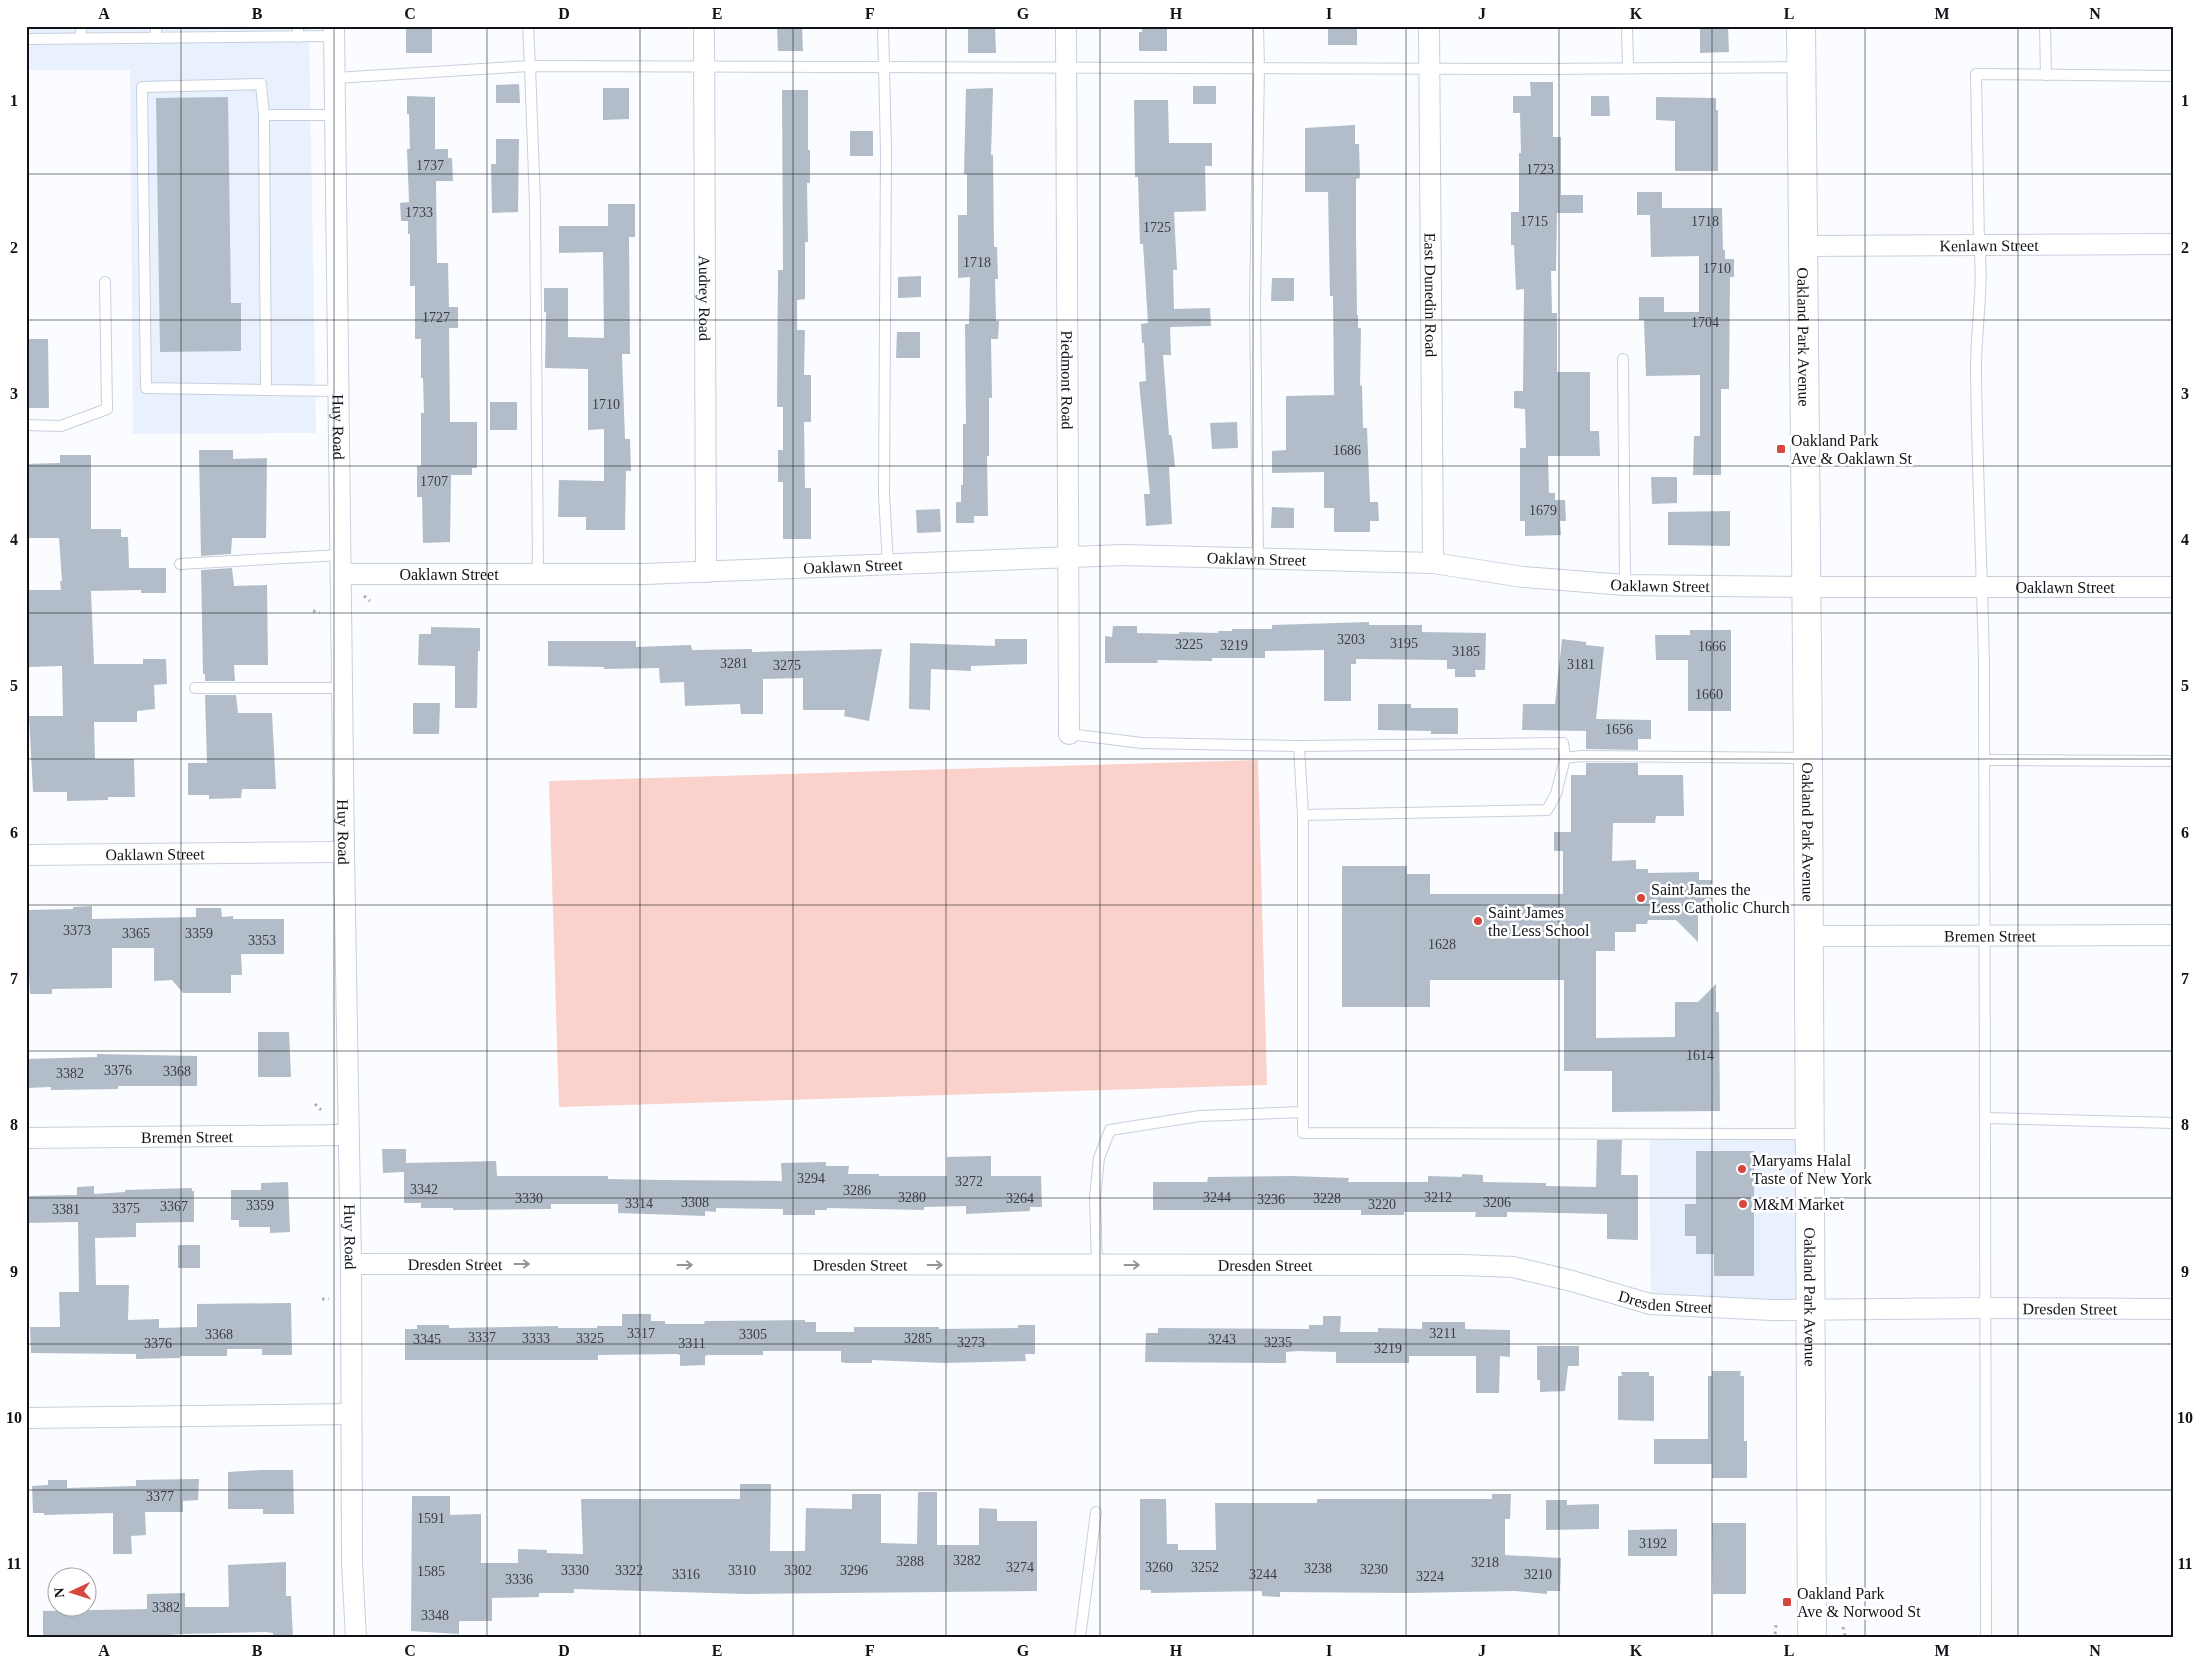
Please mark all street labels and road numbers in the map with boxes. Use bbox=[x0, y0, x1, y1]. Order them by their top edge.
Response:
street label: East Dunedin Road bbox=[1422, 233, 1439, 357]
street label: Kenlawn Street bbox=[1939, 237, 2039, 254]
street label: Audrey Road bbox=[695, 255, 713, 341]
street label: Oakland Park Avenue bbox=[1794, 267, 1813, 407]
street label: Piedmont Road bbox=[1058, 330, 1076, 430]
street label: Huy Road bbox=[329, 394, 347, 460]
street label: Oaklawn Street bbox=[1207, 549, 1307, 569]
street label: Oaklawn Street bbox=[803, 556, 903, 577]
street label: Oaklawn Street bbox=[399, 566, 499, 583]
street label: Oaklawn Street bbox=[1610, 576, 1710, 595]
street label: Oaklawn Street bbox=[2016, 579, 2115, 596]
street label: Oakland Park Avenue bbox=[1799, 762, 1817, 902]
street label: Huy Road bbox=[334, 799, 352, 865]
street label: Oaklawn Street bbox=[105, 845, 205, 863]
street label: Bremen Street bbox=[1944, 927, 2037, 945]
street label: Bremen Street bbox=[141, 1128, 234, 1146]
street label: Huy Road bbox=[340, 1204, 359, 1270]
street label: Oakland Park Avenue bbox=[1801, 1227, 1819, 1367]
street label: Dresden Street bbox=[408, 1256, 503, 1273]
street label: Dresden Street bbox=[813, 1256, 908, 1274]
street label: Dresden Street bbox=[1218, 1257, 1313, 1274]
street label: Dresden Street bbox=[1616, 1287, 1713, 1316]
street label: Dresden Street bbox=[2022, 1300, 2118, 1318]

